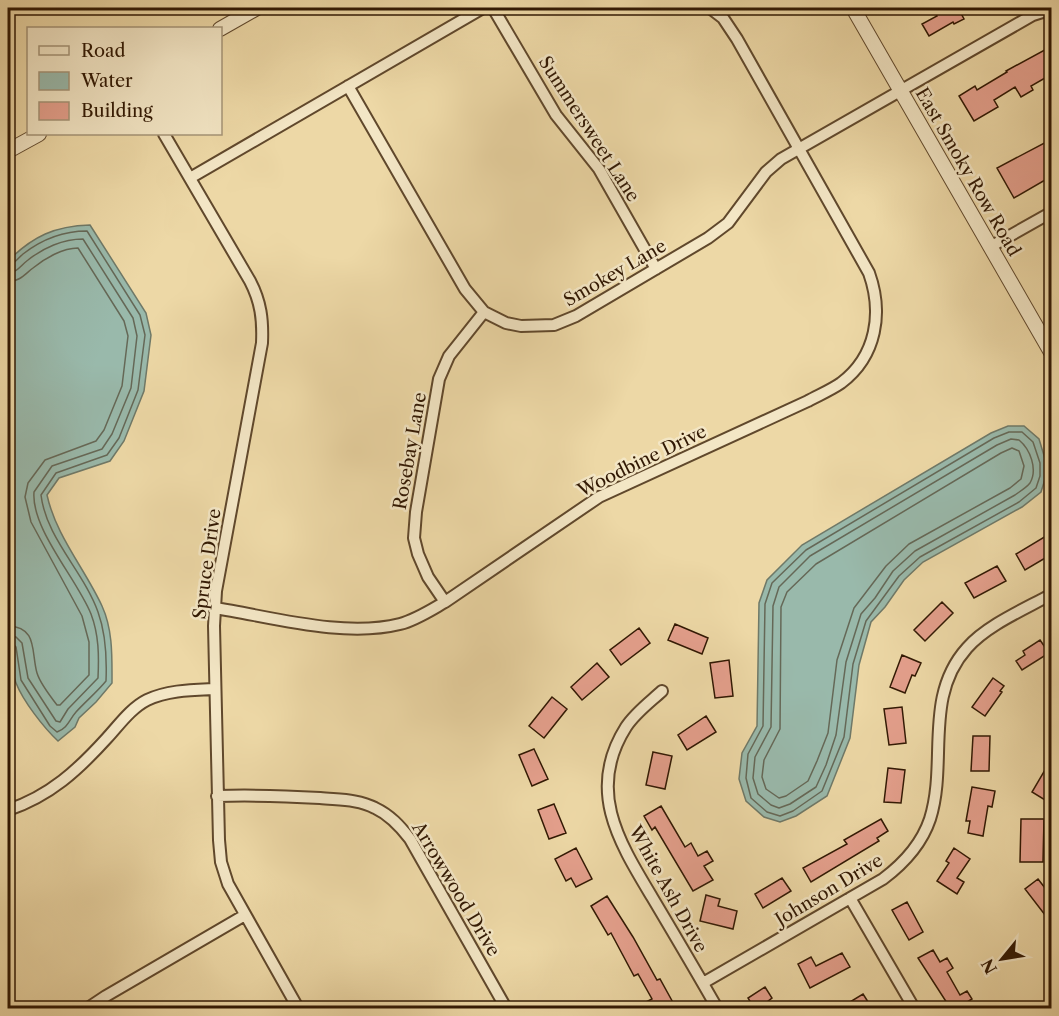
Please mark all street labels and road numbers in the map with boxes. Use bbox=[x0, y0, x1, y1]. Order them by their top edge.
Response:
street label: Summersweet Lane bbox=[534, 52, 644, 206]
street label: East Smoky Row Road bbox=[911, 84, 1025, 260]
street label: Smokey Lane bbox=[560, 235, 670, 311]
street label: Rosebay Lane bbox=[389, 391, 431, 511]
street label: Woodbine Drive bbox=[573, 420, 710, 502]
street label: Spruce Drive bbox=[188, 507, 226, 621]
street label: Arrowwood Drive bbox=[407, 817, 505, 960]
street label: White Ash Drive bbox=[624, 821, 712, 956]
street label: Johnson Drive bbox=[769, 849, 887, 932]

